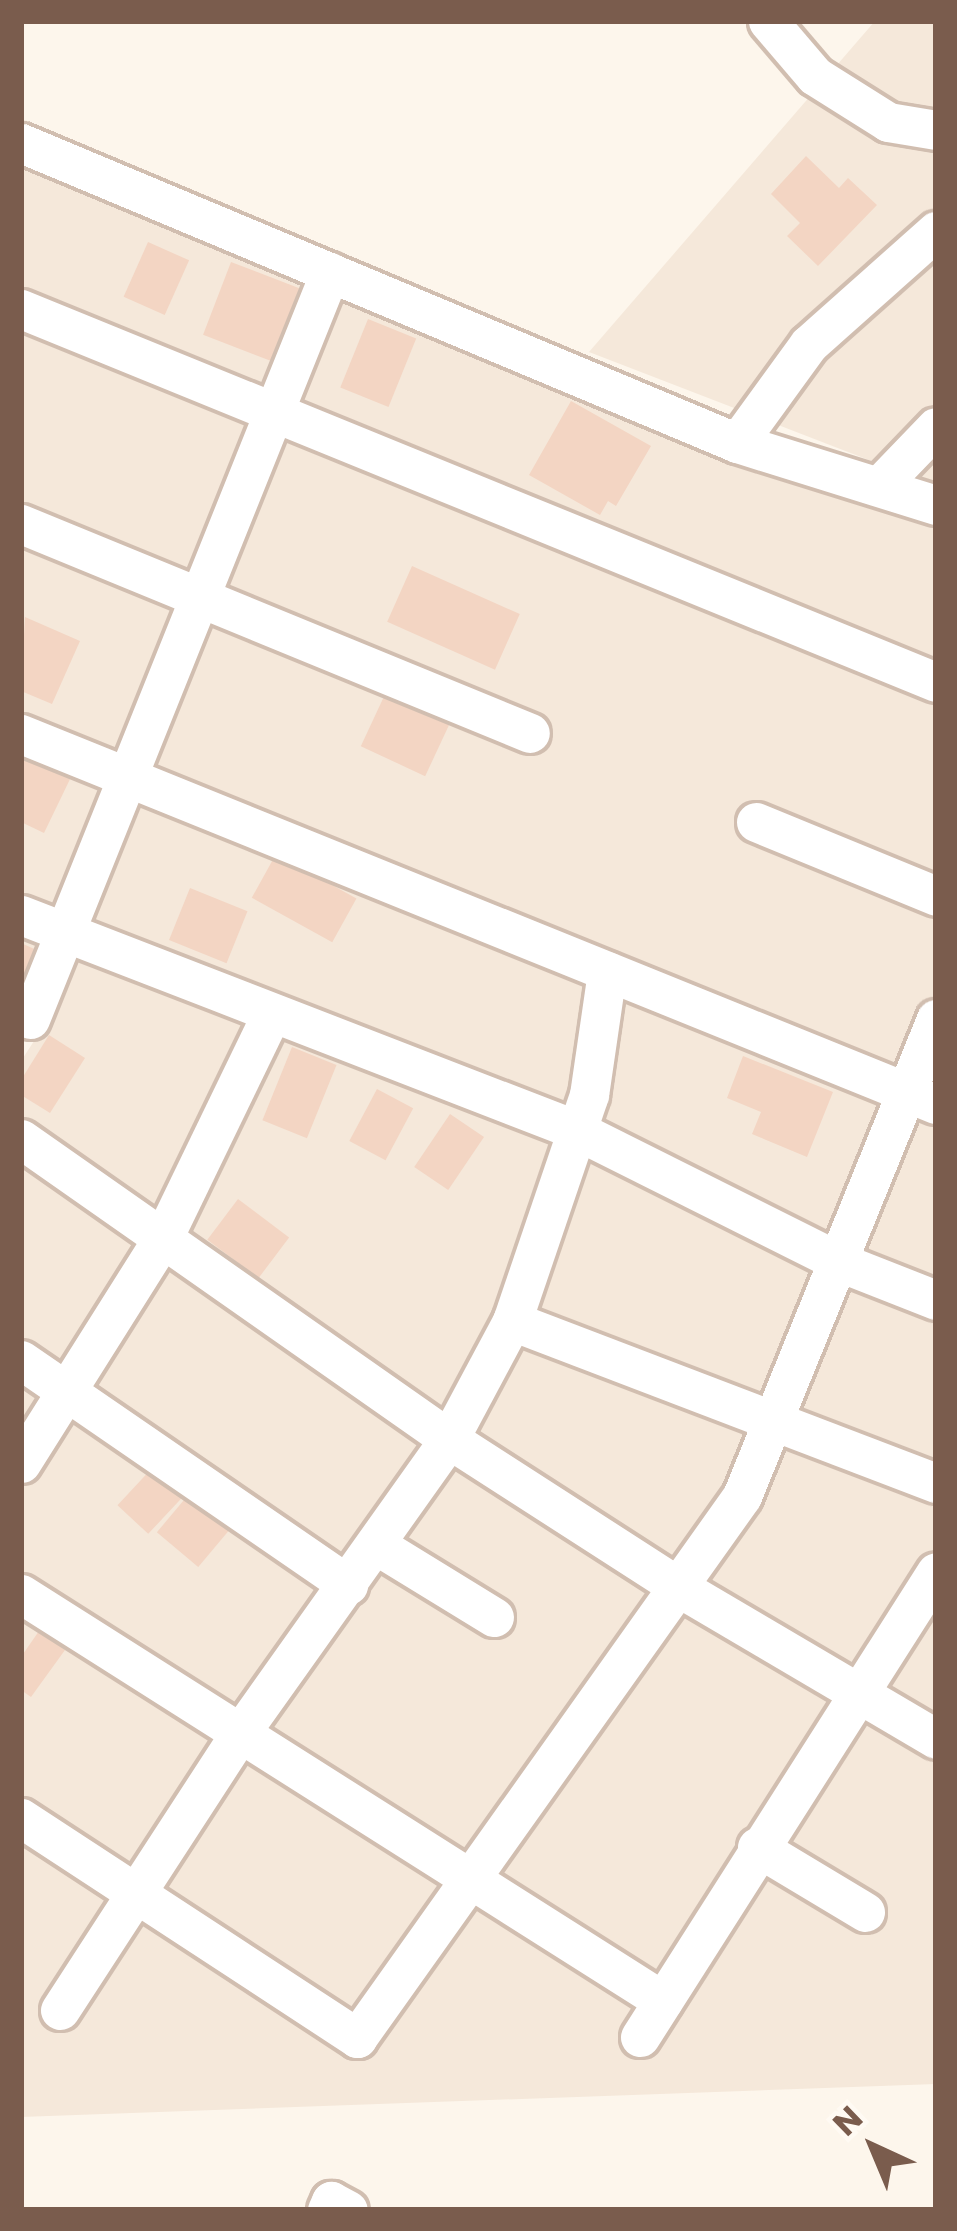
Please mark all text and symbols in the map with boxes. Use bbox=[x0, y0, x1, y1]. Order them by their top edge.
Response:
north arrow bbox=[813, 2087, 933, 2207]
text: N bbox=[822, 2095, 873, 2146]

